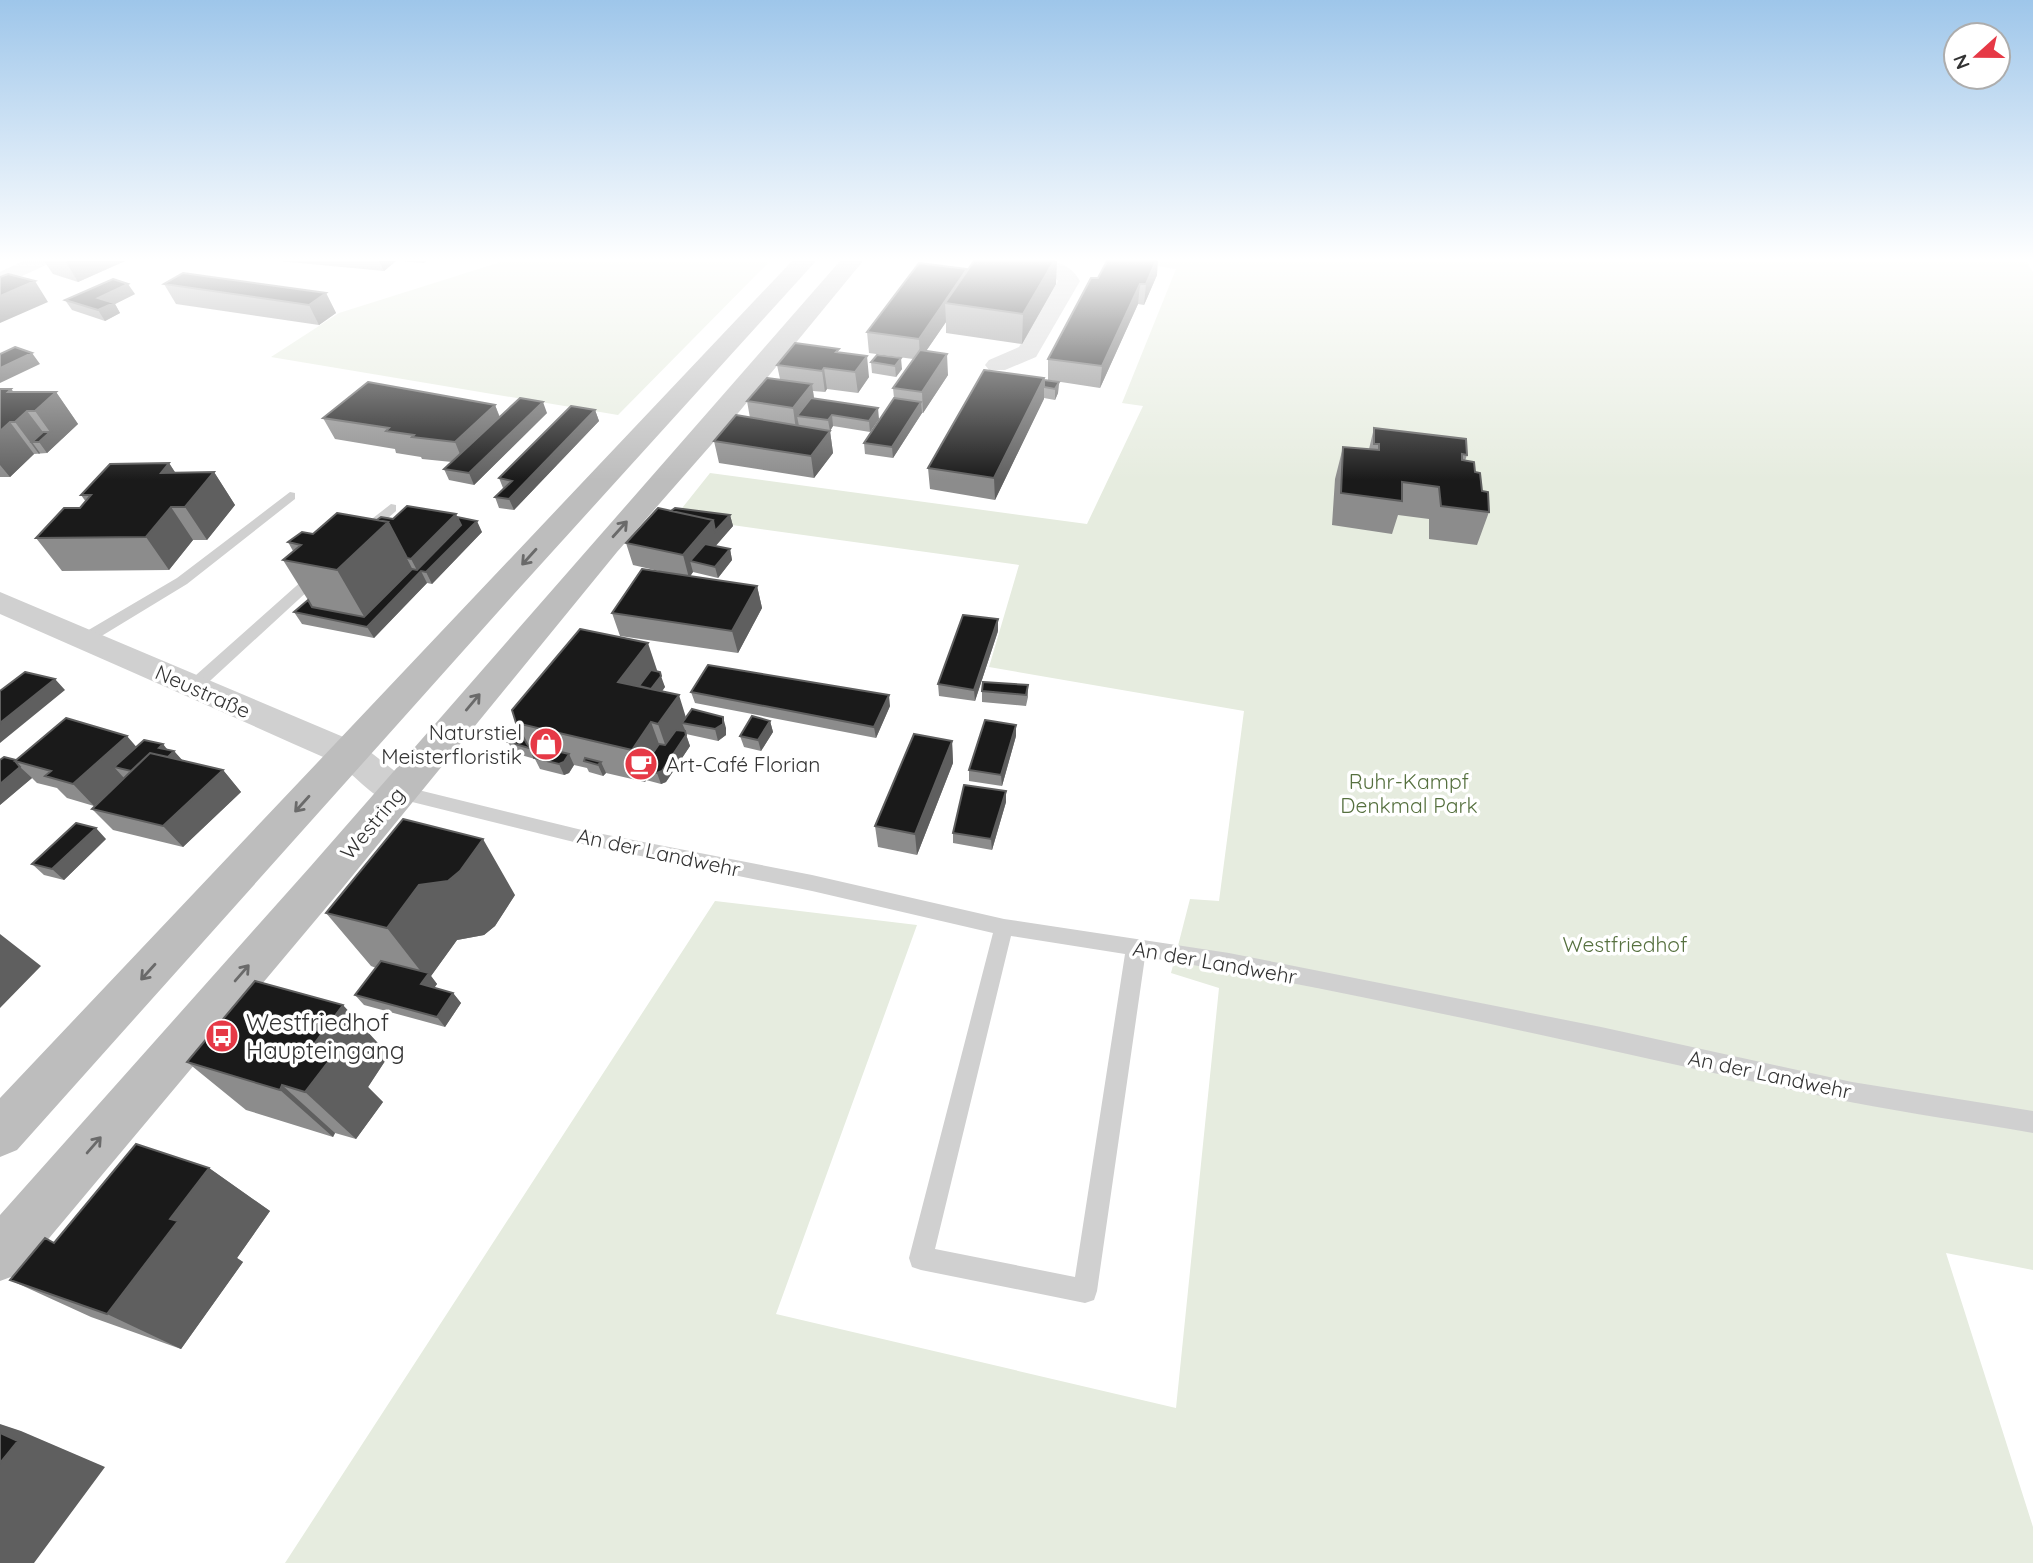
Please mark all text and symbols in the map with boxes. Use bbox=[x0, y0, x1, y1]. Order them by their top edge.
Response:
north arrow bbox=[1942, 21, 2012, 91]
text: N bbox=[1947, 51, 1975, 73]
one-way arrow bbox=[612, 520, 628, 538]
one-way arrow bbox=[521, 548, 537, 566]
street label: Neustraße bbox=[151, 659, 255, 723]
one-way arrow bbox=[466, 694, 481, 712]
place label: Naturstiel Meisterfloristik bbox=[381, 719, 522, 769]
shop icon: Naturstiel Meisterfloristik bbox=[527, 725, 565, 763]
cafe icon: Art-Café Florian bbox=[622, 745, 660, 783]
place label: Art-Café Florian bbox=[666, 751, 820, 777]
park label: Ruhr-Kampf Denkmal Park bbox=[1340, 768, 1478, 818]
street label: Westring bbox=[334, 781, 410, 865]
one-way arrow bbox=[294, 795, 310, 813]
street label: An der Landwehr bbox=[575, 822, 743, 882]
park label: Westfriedhof bbox=[1562, 931, 1688, 957]
street label: An der Landwehr bbox=[1131, 935, 1299, 989]
one-way arrow bbox=[140, 963, 157, 980]
one-way arrow bbox=[234, 965, 251, 982]
place label: Westfriedhof Haupteingang bbox=[246, 1007, 405, 1065]
bus stop icon: Westfriedhof Haupteingang bbox=[203, 1017, 241, 1055]
street label: An der Landwehr bbox=[1686, 1044, 1854, 1104]
one-way arrow bbox=[86, 1136, 102, 1154]

